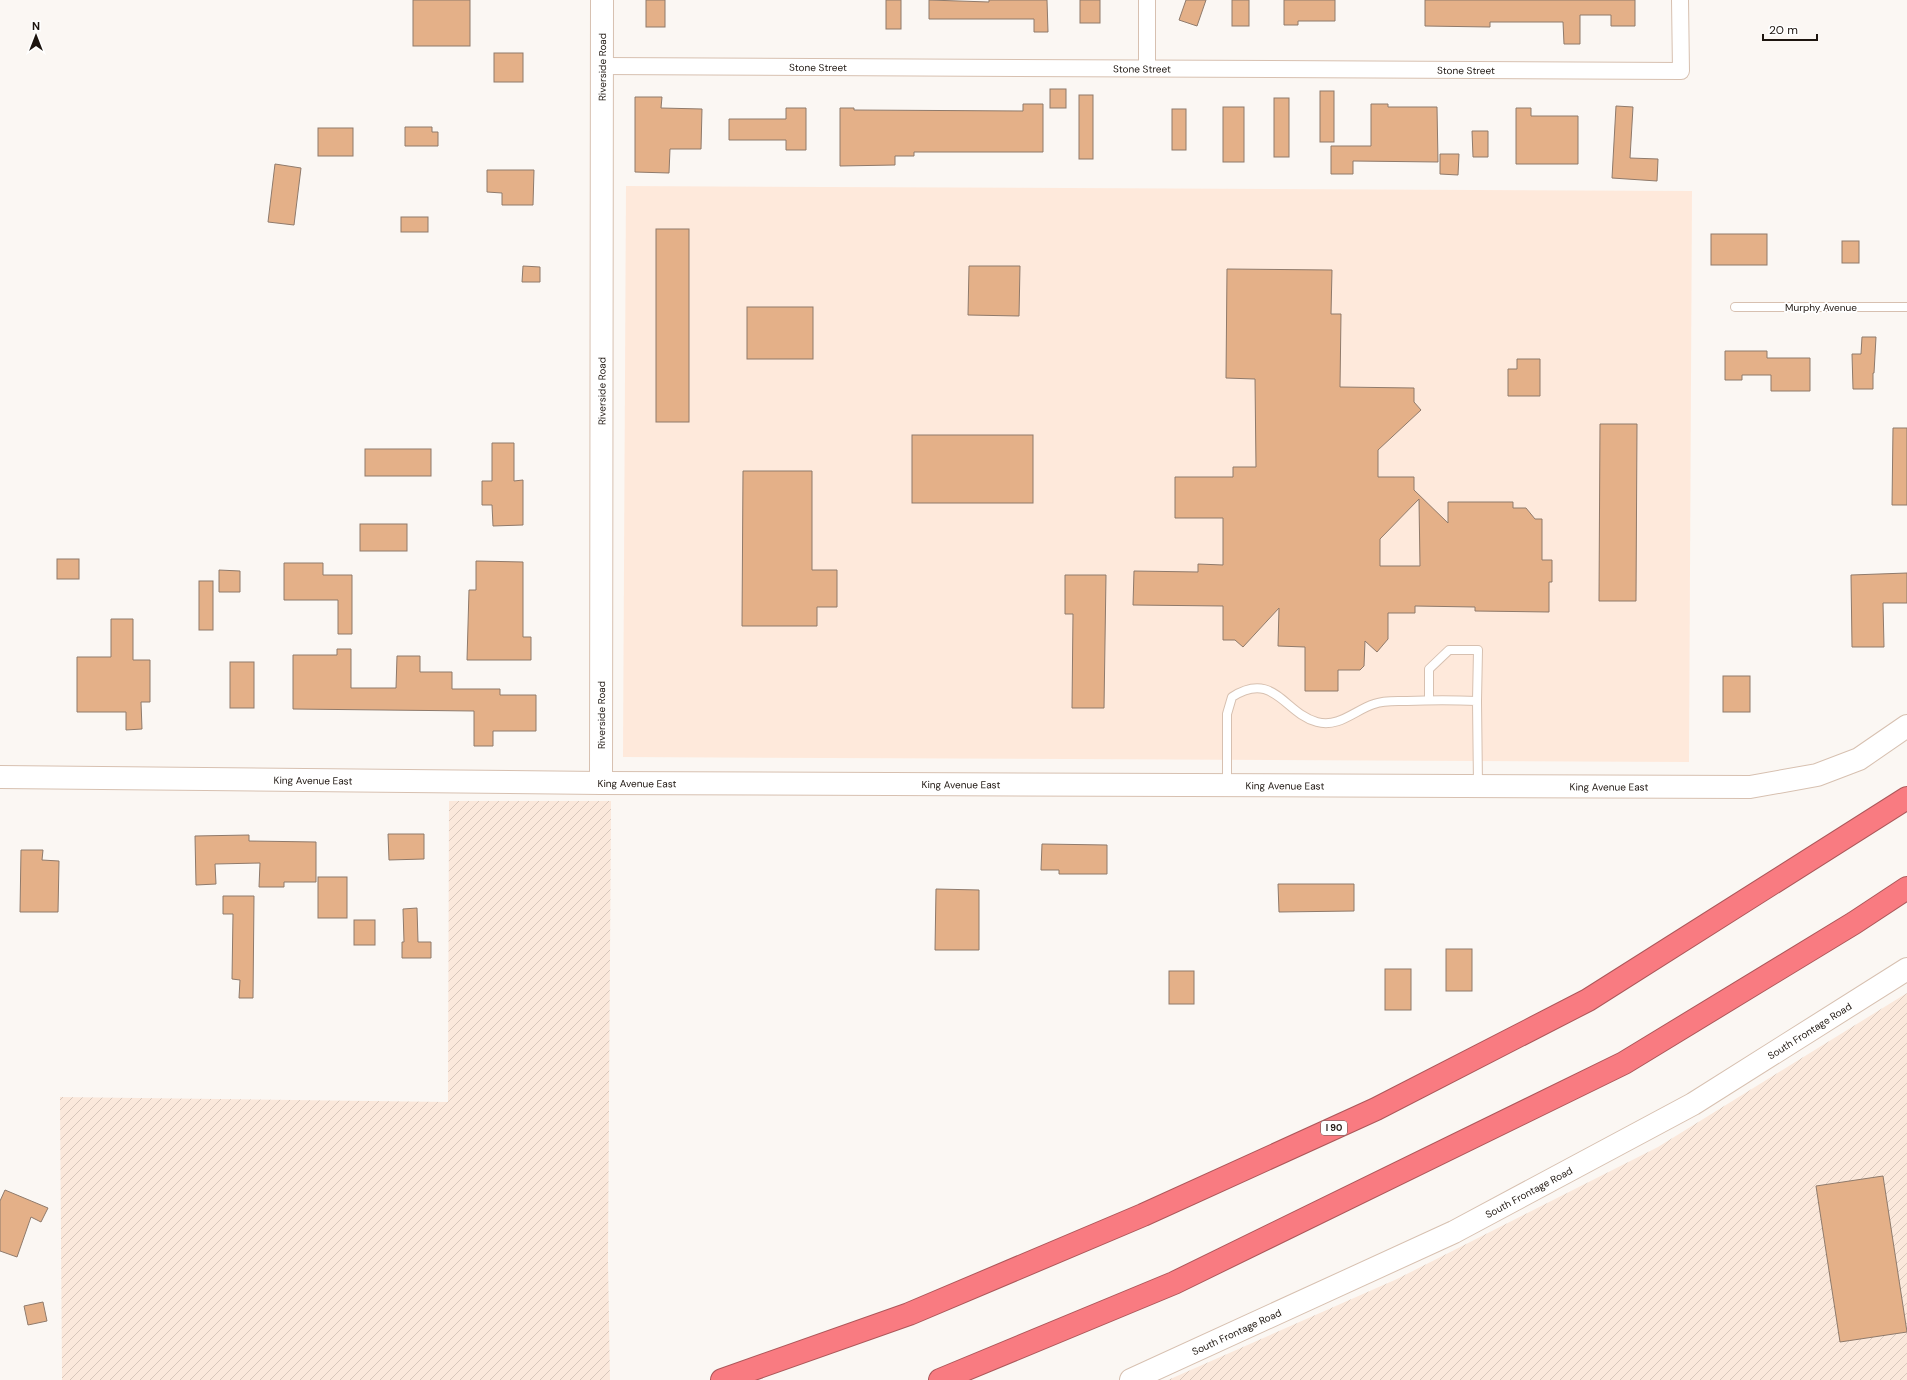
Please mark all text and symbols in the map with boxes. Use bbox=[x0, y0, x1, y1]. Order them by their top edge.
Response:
north arrow bbox=[16, 16, 56, 56]
scale bar bbox=[1763, 16, 1817, 42]
text: N bbox=[32, 19, 40, 33]
text: 20 m bbox=[1769, 22, 1798, 38]
street label: Riverside Road bbox=[595, 33, 608, 101]
street label: Stone Street bbox=[789, 60, 847, 74]
street label: Stone Street bbox=[1113, 62, 1171, 75]
street label: Stone Street bbox=[1437, 63, 1495, 77]
street label: Murphy Avenue bbox=[1785, 301, 1857, 314]
street label: Riverside Road bbox=[595, 357, 608, 425]
street label: Riverside Road bbox=[595, 681, 608, 749]
street label: King Avenue East bbox=[274, 773, 353, 787]
street label: King Avenue East bbox=[597, 776, 676, 790]
street label: King Avenue East bbox=[922, 778, 1000, 791]
street label: King Avenue East bbox=[1246, 779, 1324, 792]
street label: King Avenue East bbox=[1570, 780, 1648, 793]
street label: South Frontage Road bbox=[1765, 999, 1854, 1062]
road number: I 90 bbox=[1321, 1121, 1347, 1135]
street label: South Frontage Road bbox=[1483, 1163, 1574, 1221]
street label: South Frontage Road bbox=[1190, 1306, 1283, 1358]

